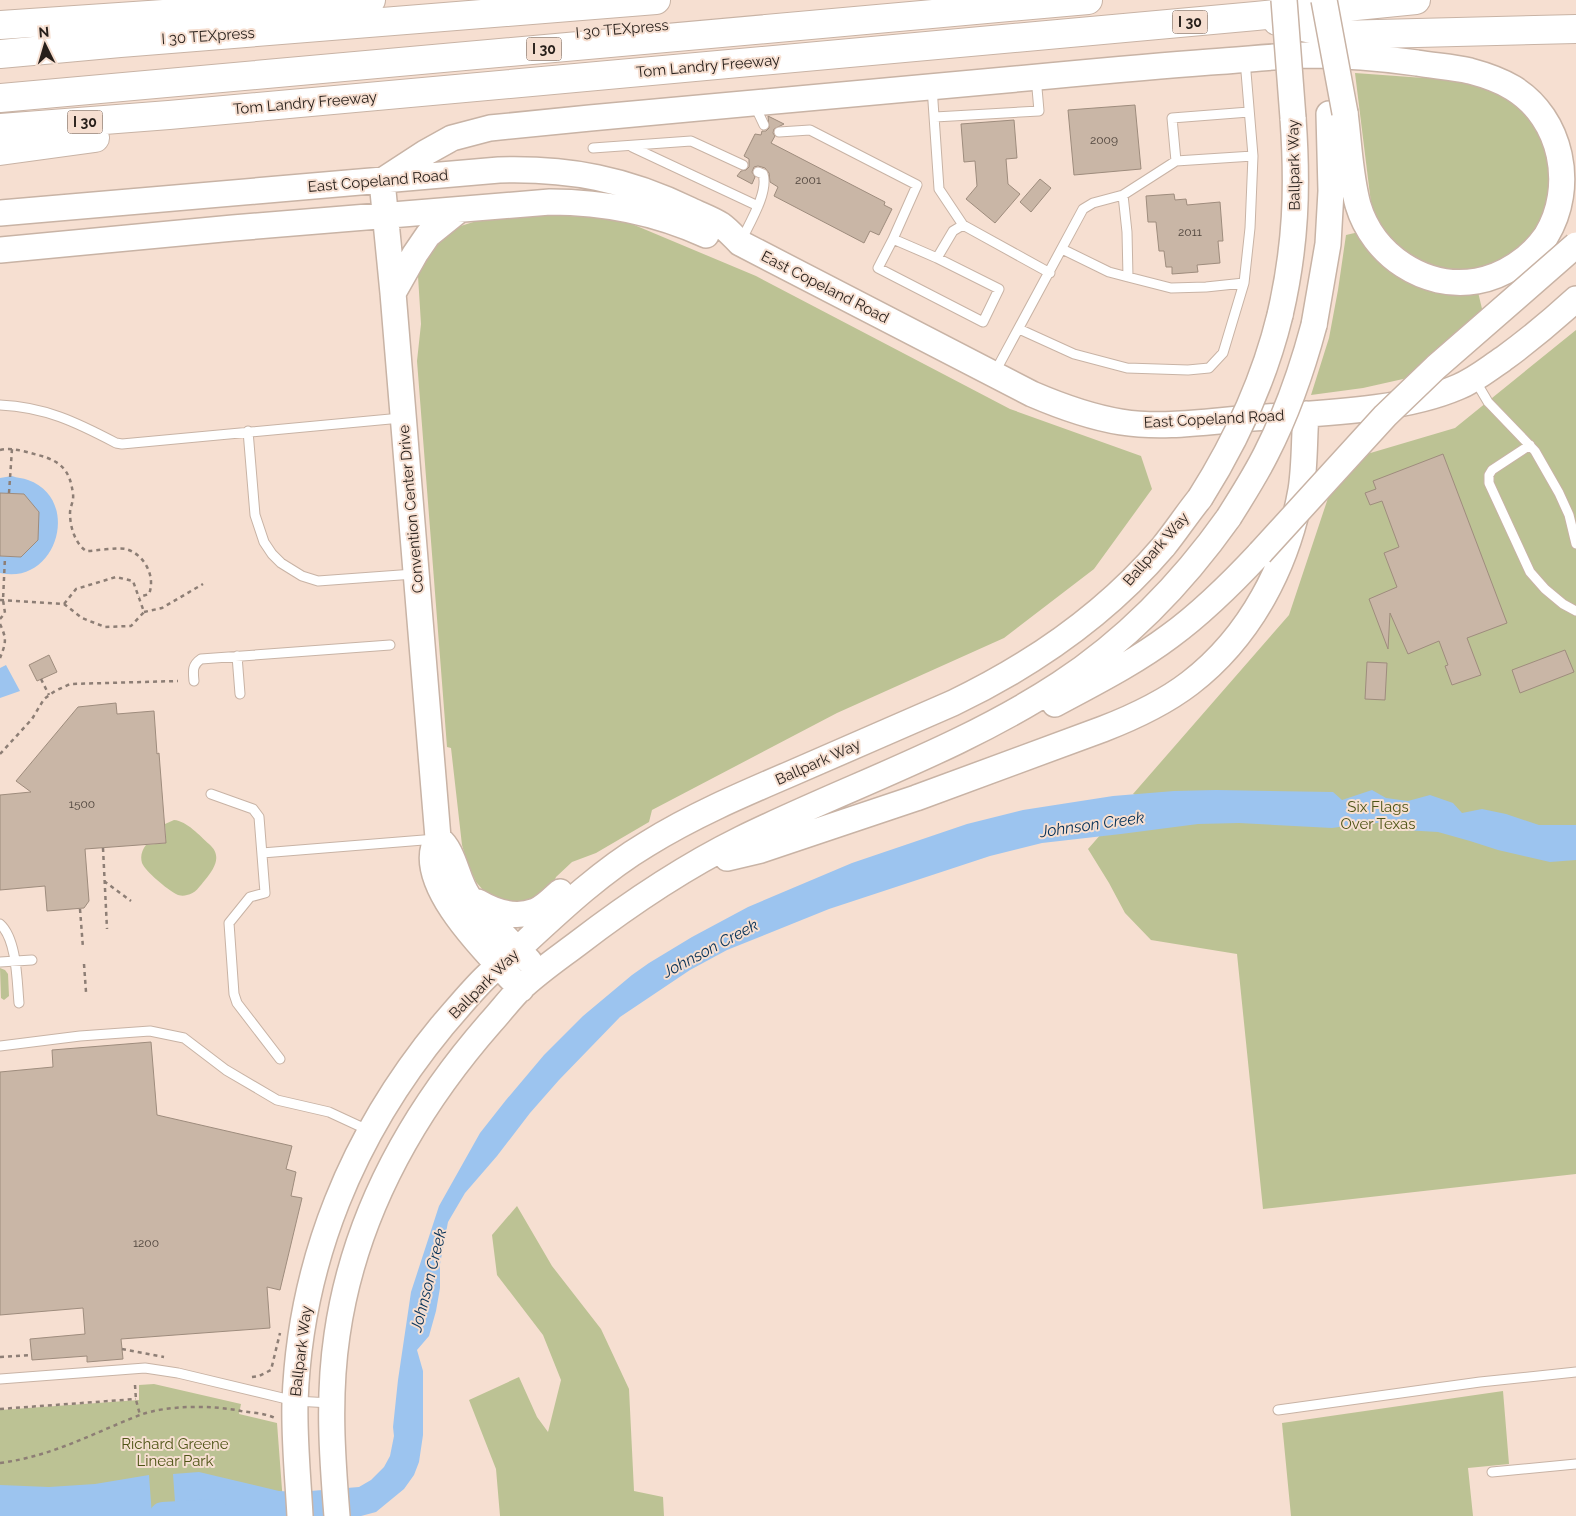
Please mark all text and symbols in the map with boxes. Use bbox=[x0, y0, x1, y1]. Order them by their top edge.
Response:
road number: I 30 bbox=[1172, 11, 1208, 34]
street label: I 30 TEXpress bbox=[575, 16, 669, 42]
north arrow bbox=[20, 20, 70, 70]
text: N bbox=[38, 24, 50, 40]
street label: I 30 TEXpress bbox=[161, 24, 255, 48]
road number: I 30 bbox=[526, 38, 562, 61]
street label: Tom Landry Freeway bbox=[635, 51, 781, 81]
street label: Tom Landry Freeway bbox=[232, 88, 378, 118]
road number: I 30 bbox=[68, 110, 102, 134]
street label: Ballpark Way bbox=[1284, 119, 1304, 211]
house number: 2009 bbox=[1090, 133, 1118, 147]
street label: East Copeland Road bbox=[307, 166, 449, 196]
house number: 2001 bbox=[795, 173, 821, 187]
house number: 2011 bbox=[1178, 225, 1202, 239]
street label: East Copeland Road bbox=[758, 247, 892, 327]
street label: East Copeland Road bbox=[1143, 406, 1285, 432]
street label: Convention Center Drive bbox=[395, 424, 427, 594]
street label: Ballpark Way bbox=[1119, 509, 1193, 589]
street label: Ballpark Way bbox=[773, 735, 863, 789]
house number: 1500 bbox=[69, 797, 95, 811]
park label: Six Flags Over Texas bbox=[1341, 798, 1416, 833]
water label: Johnson Creek bbox=[1038, 808, 1146, 841]
water label: Johnson Creek bbox=[658, 915, 762, 982]
street label: Ballpark Way bbox=[445, 945, 523, 1023]
water label: Johnson Creek bbox=[406, 1226, 451, 1335]
house number: 1200 bbox=[133, 1236, 159, 1250]
street label: Ballpark Way bbox=[287, 1305, 315, 1397]
park label: Richard Greene Linear Park bbox=[121, 1435, 229, 1470]

